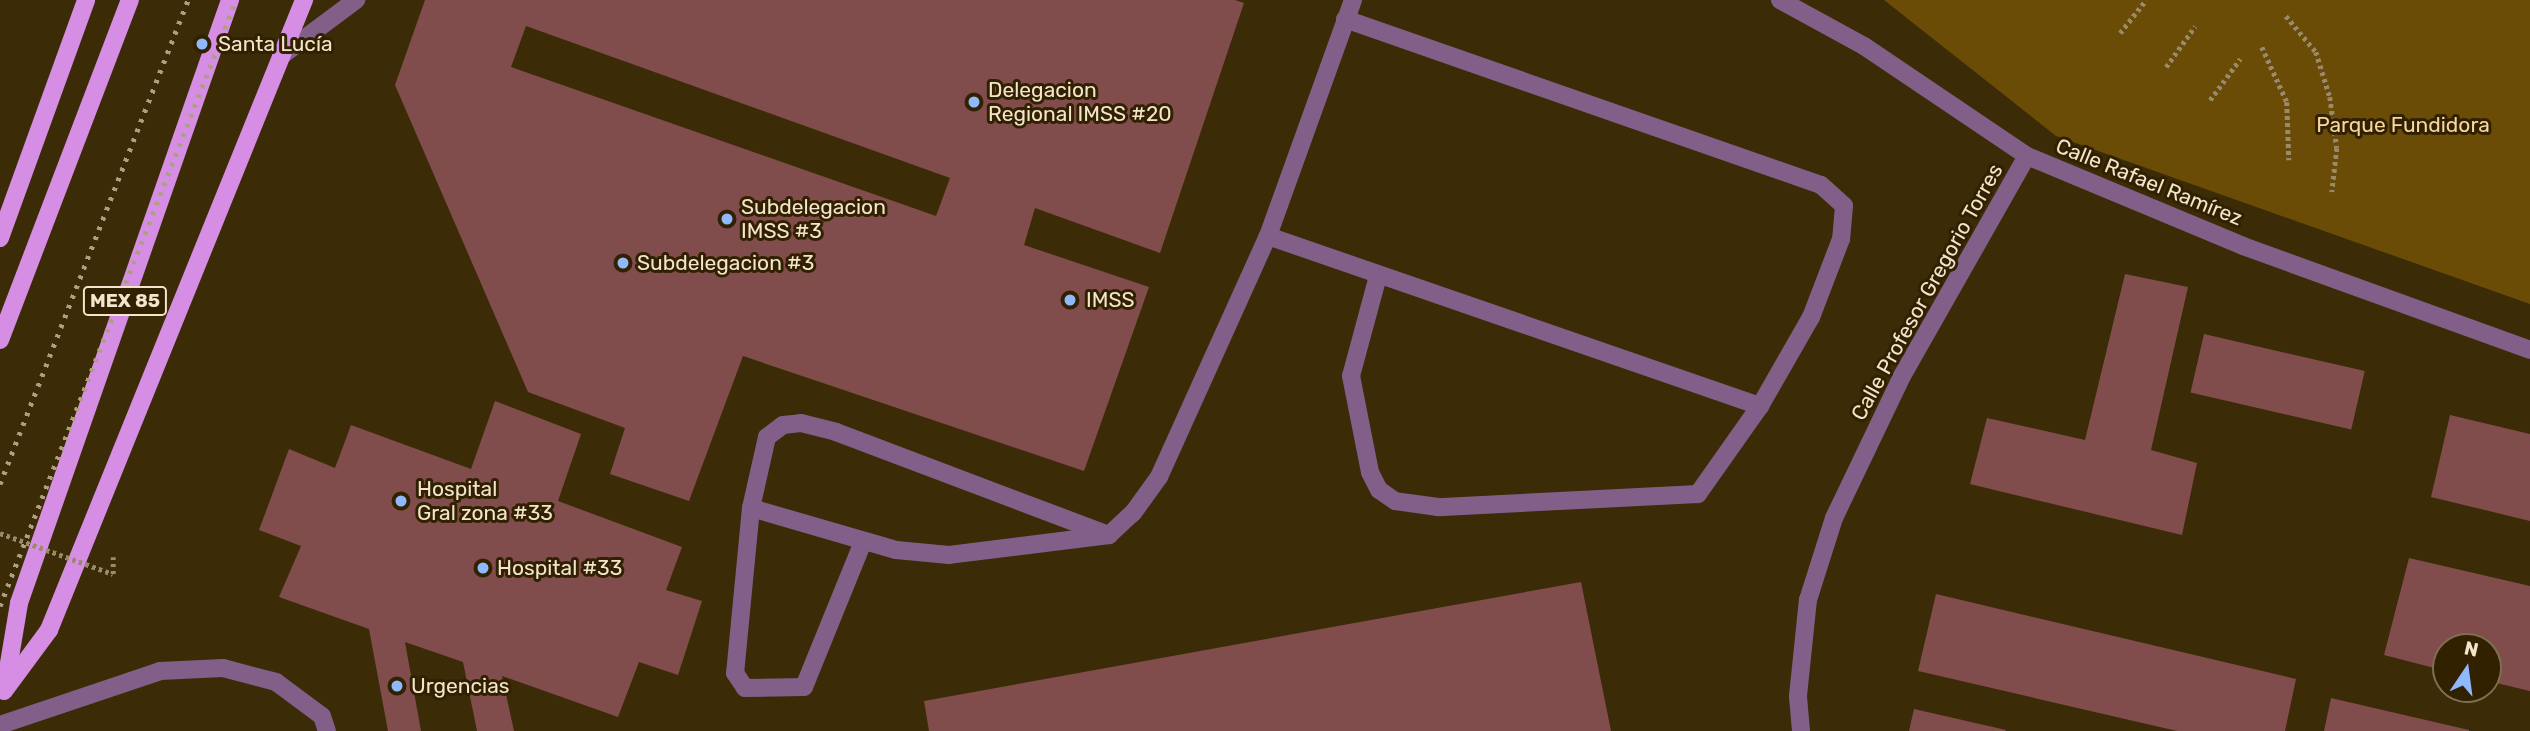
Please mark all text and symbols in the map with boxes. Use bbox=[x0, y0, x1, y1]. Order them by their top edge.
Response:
place label: Santa Lucía bbox=[218, 31, 333, 57]
marker: Santa Lucía bbox=[192, 34, 212, 54]
place label: Delegacion Regional IMSS #20 bbox=[988, 77, 1172, 127]
marker: Delegacion Regional IMSS #20 bbox=[966, 94, 982, 110]
park label: Parque Fundidora bbox=[2316, 112, 2490, 138]
street label: Calle Rafael Ramírez bbox=[2052, 133, 2246, 231]
street label: Calle Profesor Gregorio Torres bbox=[1846, 159, 2008, 425]
place label: Subdelegacion IMSS #3 bbox=[741, 194, 886, 244]
marker: Subdelegacion IMSS #3 bbox=[719, 211, 735, 227]
place label: Subdelegacion #3 bbox=[637, 250, 814, 276]
marker: Subdelegacion #3 bbox=[615, 255, 631, 271]
road number: MEX 85 bbox=[81, 286, 169, 316]
place label: IMSS bbox=[1086, 287, 1135, 313]
marker: IMSS bbox=[1060, 290, 1080, 310]
place label: Hospital Gral zona #33 bbox=[417, 476, 553, 526]
marker: Hospital Gral zona #33 bbox=[391, 491, 411, 511]
place label: Hospital #33 bbox=[497, 555, 622, 581]
marker: Hospital #33 bbox=[475, 560, 491, 576]
north arrow bbox=[2432, 633, 2502, 703]
text: N bbox=[2462, 636, 2481, 662]
place label: Urgencias bbox=[411, 673, 509, 699]
marker: Urgencias bbox=[389, 678, 405, 694]

